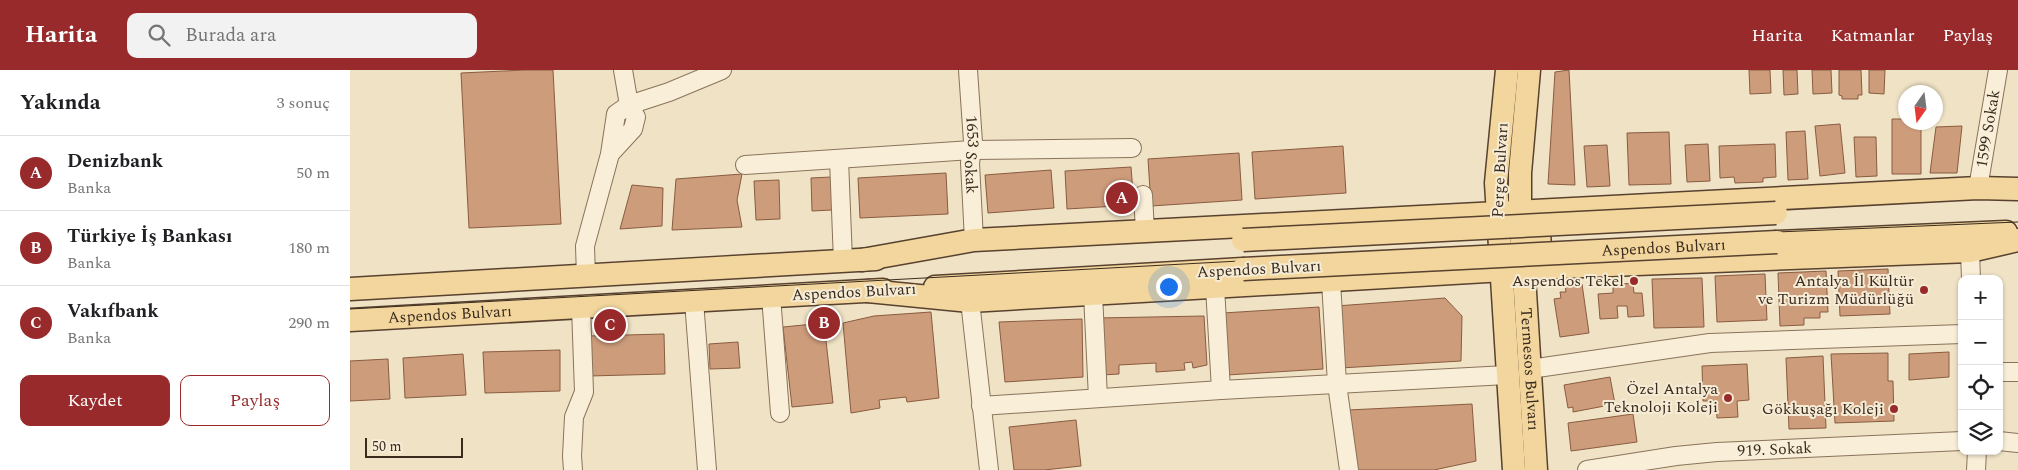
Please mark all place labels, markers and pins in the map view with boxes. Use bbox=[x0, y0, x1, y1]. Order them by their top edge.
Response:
pin: A bbox=[1106, 179, 1138, 217]
place label: Aspendos Tekel bbox=[1512, 269, 1624, 293]
place label: Antalya İl Kültür ve Turizm Müdürlüğü bbox=[1757, 269, 1914, 311]
marker: Aspendos Tekel bbox=[1628, 275, 1640, 287]
marker: Antalya İl Kültür ve Turizm Müdürlüğü bbox=[1918, 284, 1930, 296]
pin: B bbox=[808, 304, 840, 342]
pin: C bbox=[594, 306, 626, 344]
place label: Özel Antalya Teknoloji Koleji bbox=[1604, 377, 1718, 419]
marker: Özel Antalya Teknoloji Koleji bbox=[1722, 392, 1734, 404]
place label: Gökkuşağı Koleji bbox=[1762, 397, 1884, 421]
marker: Gökkuşağı Koleji bbox=[1888, 403, 1900, 415]

